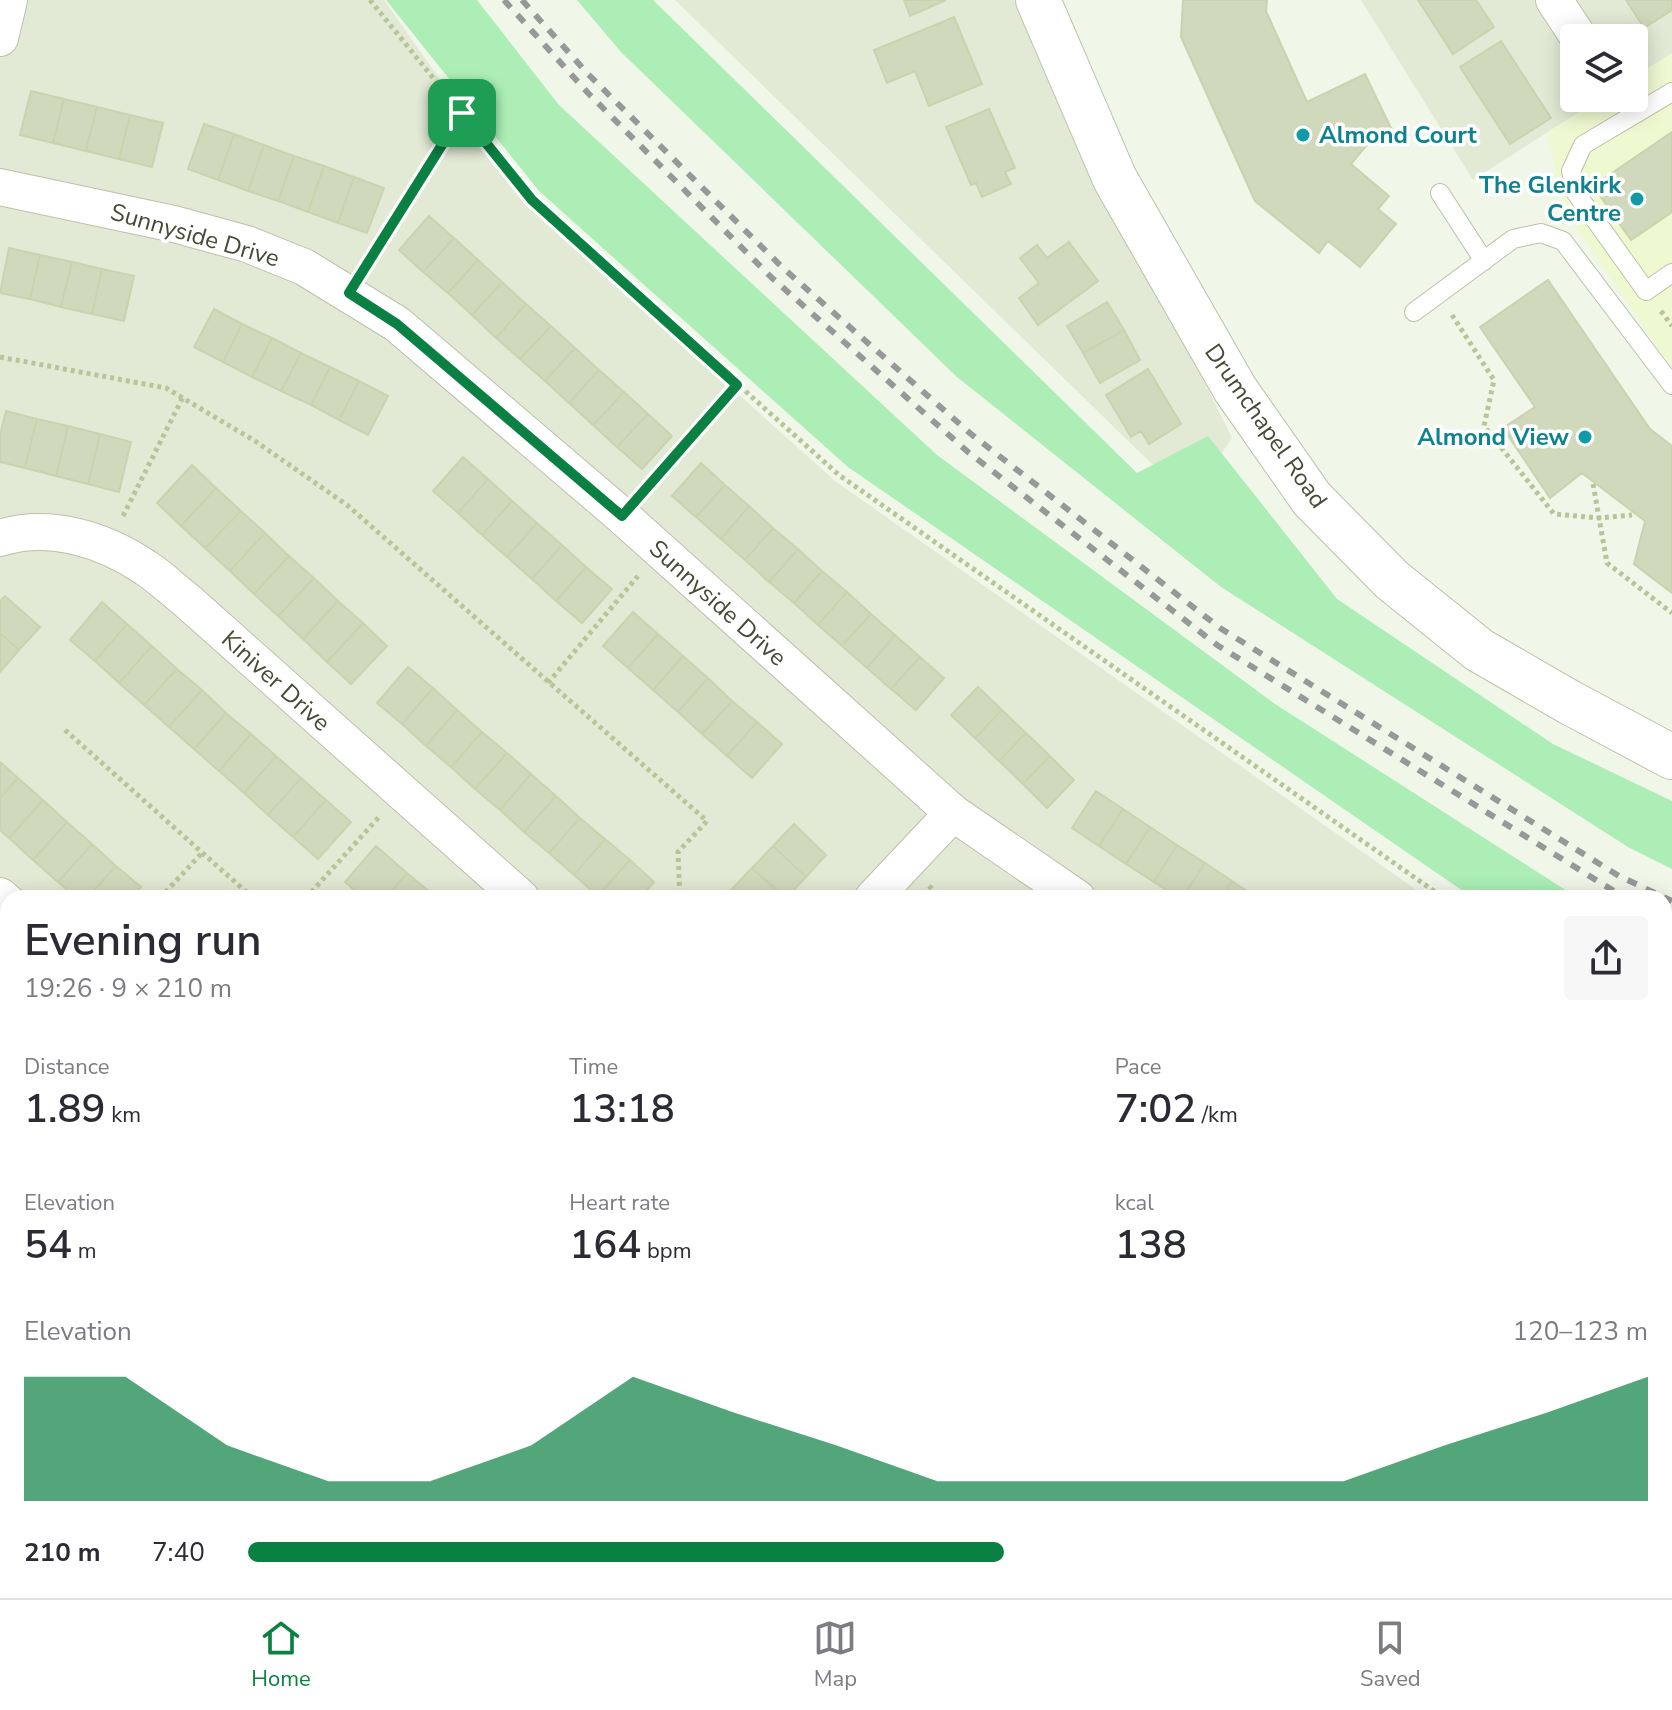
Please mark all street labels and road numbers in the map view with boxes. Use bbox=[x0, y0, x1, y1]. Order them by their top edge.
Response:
street label: Sunnyside Drive bbox=[107, 196, 283, 274]
street label: Drumchapel Road bbox=[1197, 337, 1335, 515]
street label: Sunnyside Drive bbox=[642, 533, 794, 673]
street label: Kiniver Drive bbox=[215, 623, 337, 739]

